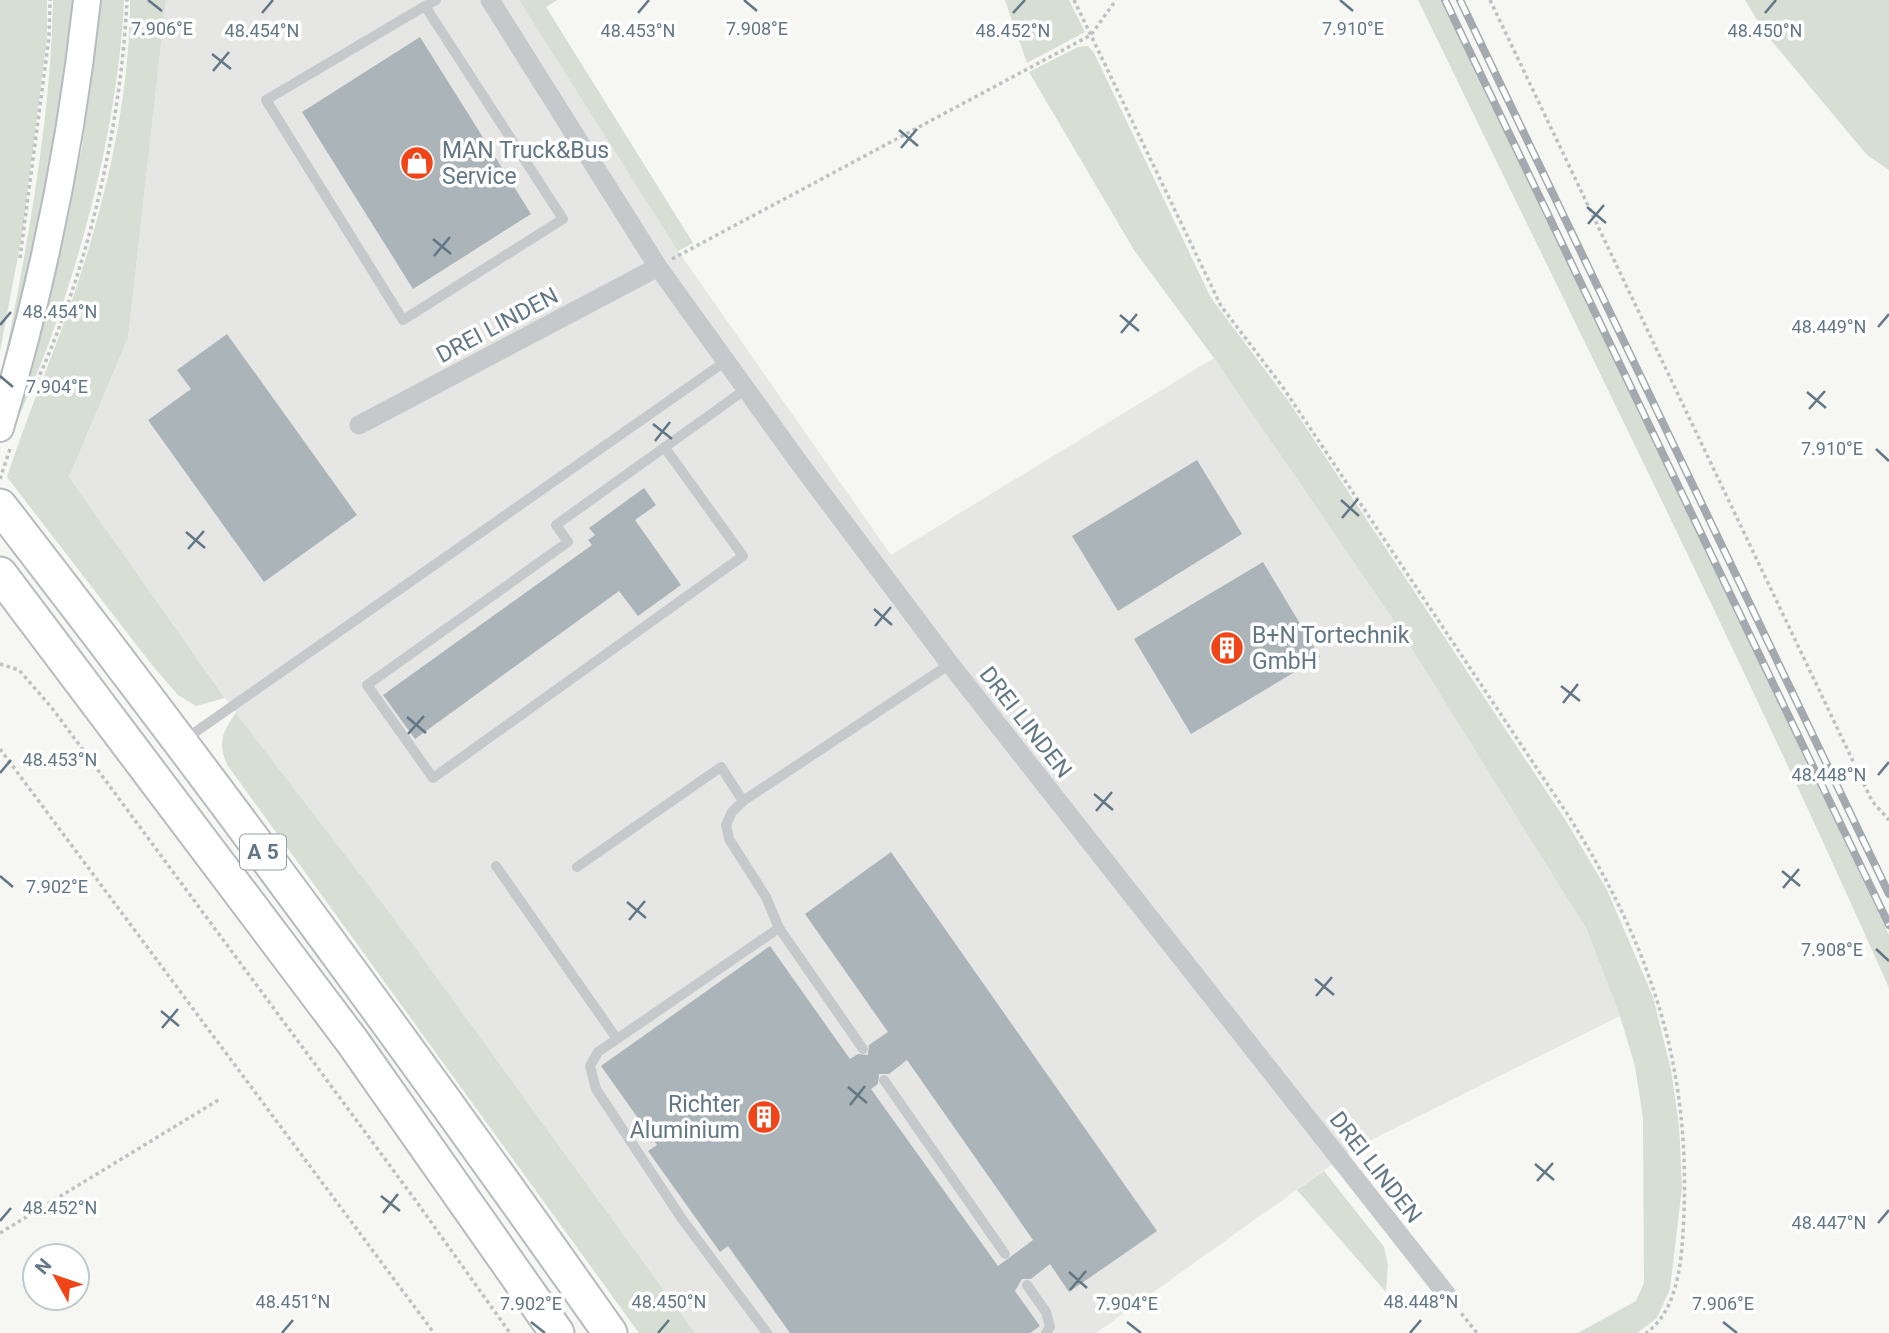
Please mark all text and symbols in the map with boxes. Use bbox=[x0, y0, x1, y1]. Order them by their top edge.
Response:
text: 7.906°E bbox=[131, 18, 193, 39]
text: 7.908°E bbox=[726, 18, 788, 39]
text: 7.910°E bbox=[1322, 18, 1384, 39]
text: 48.454°N bbox=[225, 20, 299, 41]
text: 48.453°N bbox=[601, 20, 675, 41]
text: 48.452°N bbox=[976, 20, 1050, 41]
text: 48.450°N bbox=[1728, 20, 1802, 41]
place label: MAN Truck&Bus Service bbox=[442, 137, 609, 190]
shop icon: MAN Truck&Bus Service bbox=[398, 144, 436, 182]
street label: DREI LINDEN bbox=[432, 282, 563, 369]
text: 48.454°N bbox=[23, 301, 97, 322]
text: 48.449°N bbox=[1792, 316, 1866, 337]
text: 7.904°E bbox=[26, 376, 88, 397]
text: 7.910°E bbox=[1801, 438, 1863, 459]
place label: B+N Tortechnik GmbH bbox=[1252, 622, 1410, 675]
building icon: B+N Tortechnik GmbH bbox=[1208, 629, 1246, 667]
street label: DREI LINDEN bbox=[974, 661, 1077, 783]
text: 48.453°N bbox=[23, 749, 97, 770]
text: 48.448°N bbox=[1792, 764, 1866, 785]
road number: A 5 bbox=[240, 834, 286, 870]
text: 7.902°E bbox=[26, 876, 88, 897]
text: 7.908°E bbox=[1801, 939, 1863, 960]
place label: Richter Aluminium bbox=[630, 1091, 740, 1144]
building icon: Richter Aluminium bbox=[745, 1098, 783, 1136]
street label: DREI LINDEN bbox=[1324, 1106, 1427, 1228]
text: 48.452°N bbox=[23, 1197, 97, 1218]
text: 48.447°N bbox=[1792, 1212, 1866, 1233]
north arrow bbox=[21, 1242, 91, 1312]
text: N bbox=[30, 1254, 56, 1279]
text: 48.451°N bbox=[256, 1291, 330, 1312]
text: 48.450°N bbox=[632, 1291, 706, 1312]
text: 48.448°N bbox=[1384, 1291, 1458, 1312]
text: 7.902°E bbox=[500, 1293, 562, 1314]
text: 7.904°E bbox=[1096, 1293, 1158, 1314]
text: 7.906°E bbox=[1692, 1293, 1754, 1314]

